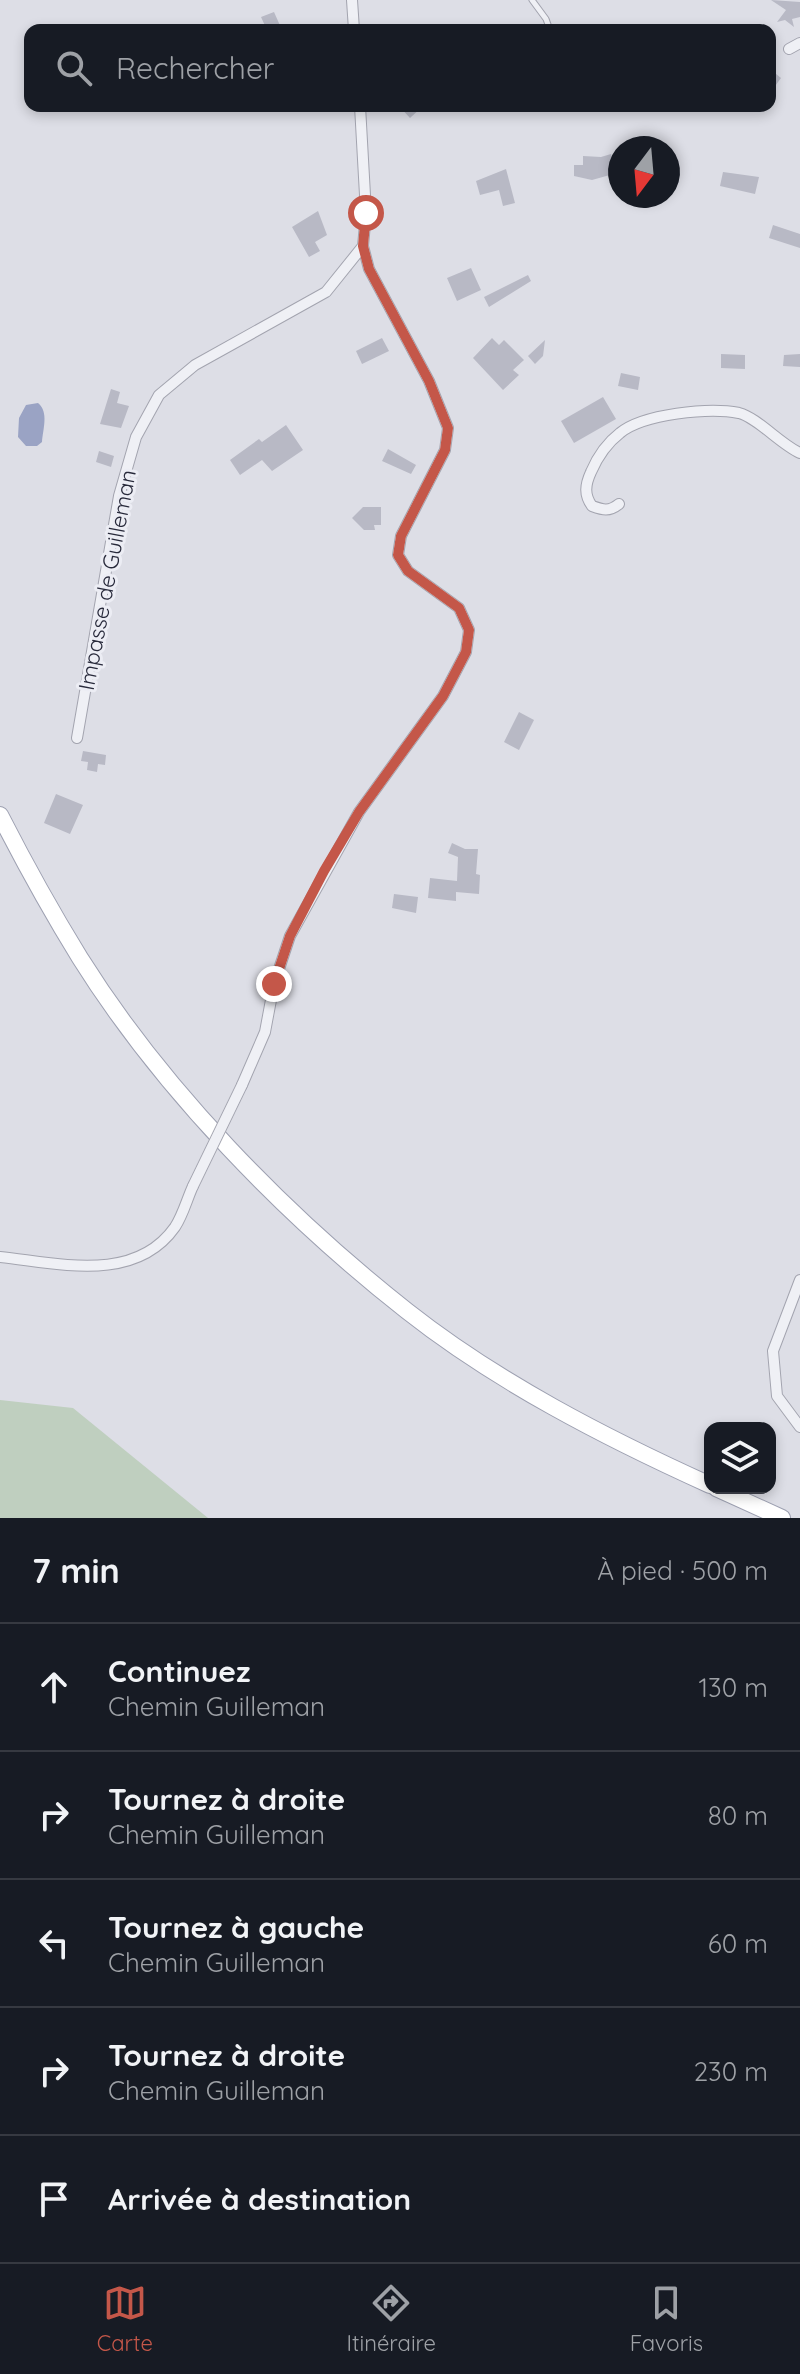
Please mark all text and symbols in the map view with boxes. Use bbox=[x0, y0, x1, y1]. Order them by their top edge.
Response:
search box bbox=[24, 24, 776, 112]
icon: search bbox=[52, 46, 96, 90]
text: Rechercher bbox=[116, 49, 274, 87]
north arrow bbox=[608, 136, 680, 208]
route start bbox=[348, 195, 384, 231]
street label: Impasse de Guilleman bbox=[72, 467, 142, 693]
route end bbox=[256, 966, 292, 1002]
map controls bbox=[704, 1422, 776, 1494]
button: layers bbox=[704, 1422, 776, 1494]
text: 7 min bbox=[32, 1549, 120, 1592]
text: À pied · 500 m bbox=[597, 1554, 768, 1587]
text: Continuez bbox=[108, 1652, 250, 1690]
icon: ahead bbox=[32, 1665, 76, 1709]
text: 130 m bbox=[698, 1671, 768, 1704]
text: Chemin Guilleman bbox=[108, 1690, 325, 1723]
text: Tournez à droite bbox=[108, 1780, 345, 1818]
icon: right bbox=[32, 1793, 76, 1837]
text: 80 m bbox=[708, 1799, 768, 1832]
text: Chemin Guilleman bbox=[108, 1818, 325, 1851]
text: Tournez à gauche bbox=[108, 1908, 364, 1946]
icon: left bbox=[32, 1921, 76, 1965]
text: 60 m bbox=[708, 1927, 768, 1960]
text: Chemin Guilleman bbox=[108, 1946, 325, 1979]
text: Tournez à droite bbox=[108, 2036, 345, 2074]
icon: right bbox=[32, 2049, 76, 2093]
text: 230 m bbox=[694, 2055, 768, 2088]
text: Chemin Guilleman bbox=[108, 2074, 325, 2107]
icon: arrive bbox=[32, 2177, 76, 2221]
text: Arrivée à destination bbox=[108, 2180, 411, 2218]
tab: Carte bbox=[97, 2281, 153, 2357]
tab: Itinéraire bbox=[347, 2281, 436, 2357]
tab: Favoris bbox=[630, 2281, 703, 2357]

